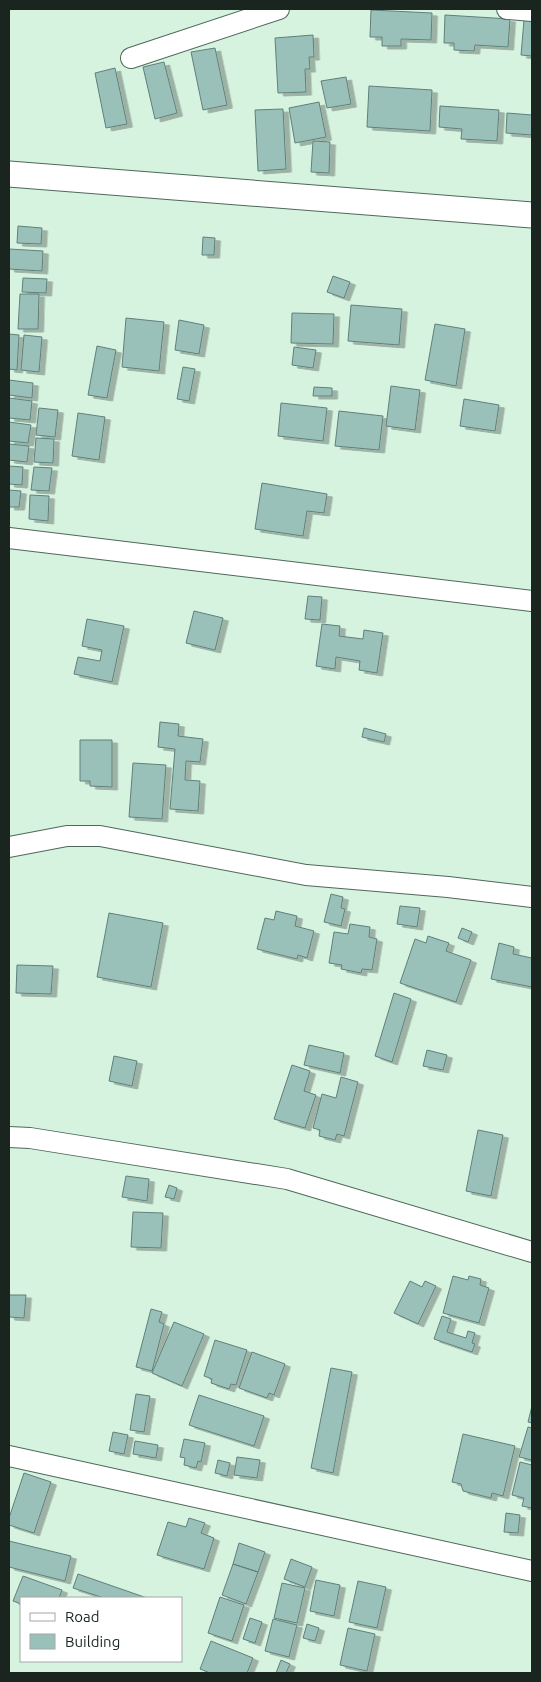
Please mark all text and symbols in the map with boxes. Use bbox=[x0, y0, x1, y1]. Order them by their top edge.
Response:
legend bbox=[20, 1597, 182, 1662]
text: Road bbox=[65, 1608, 100, 1625]
text: Building bbox=[65, 1633, 120, 1650]

